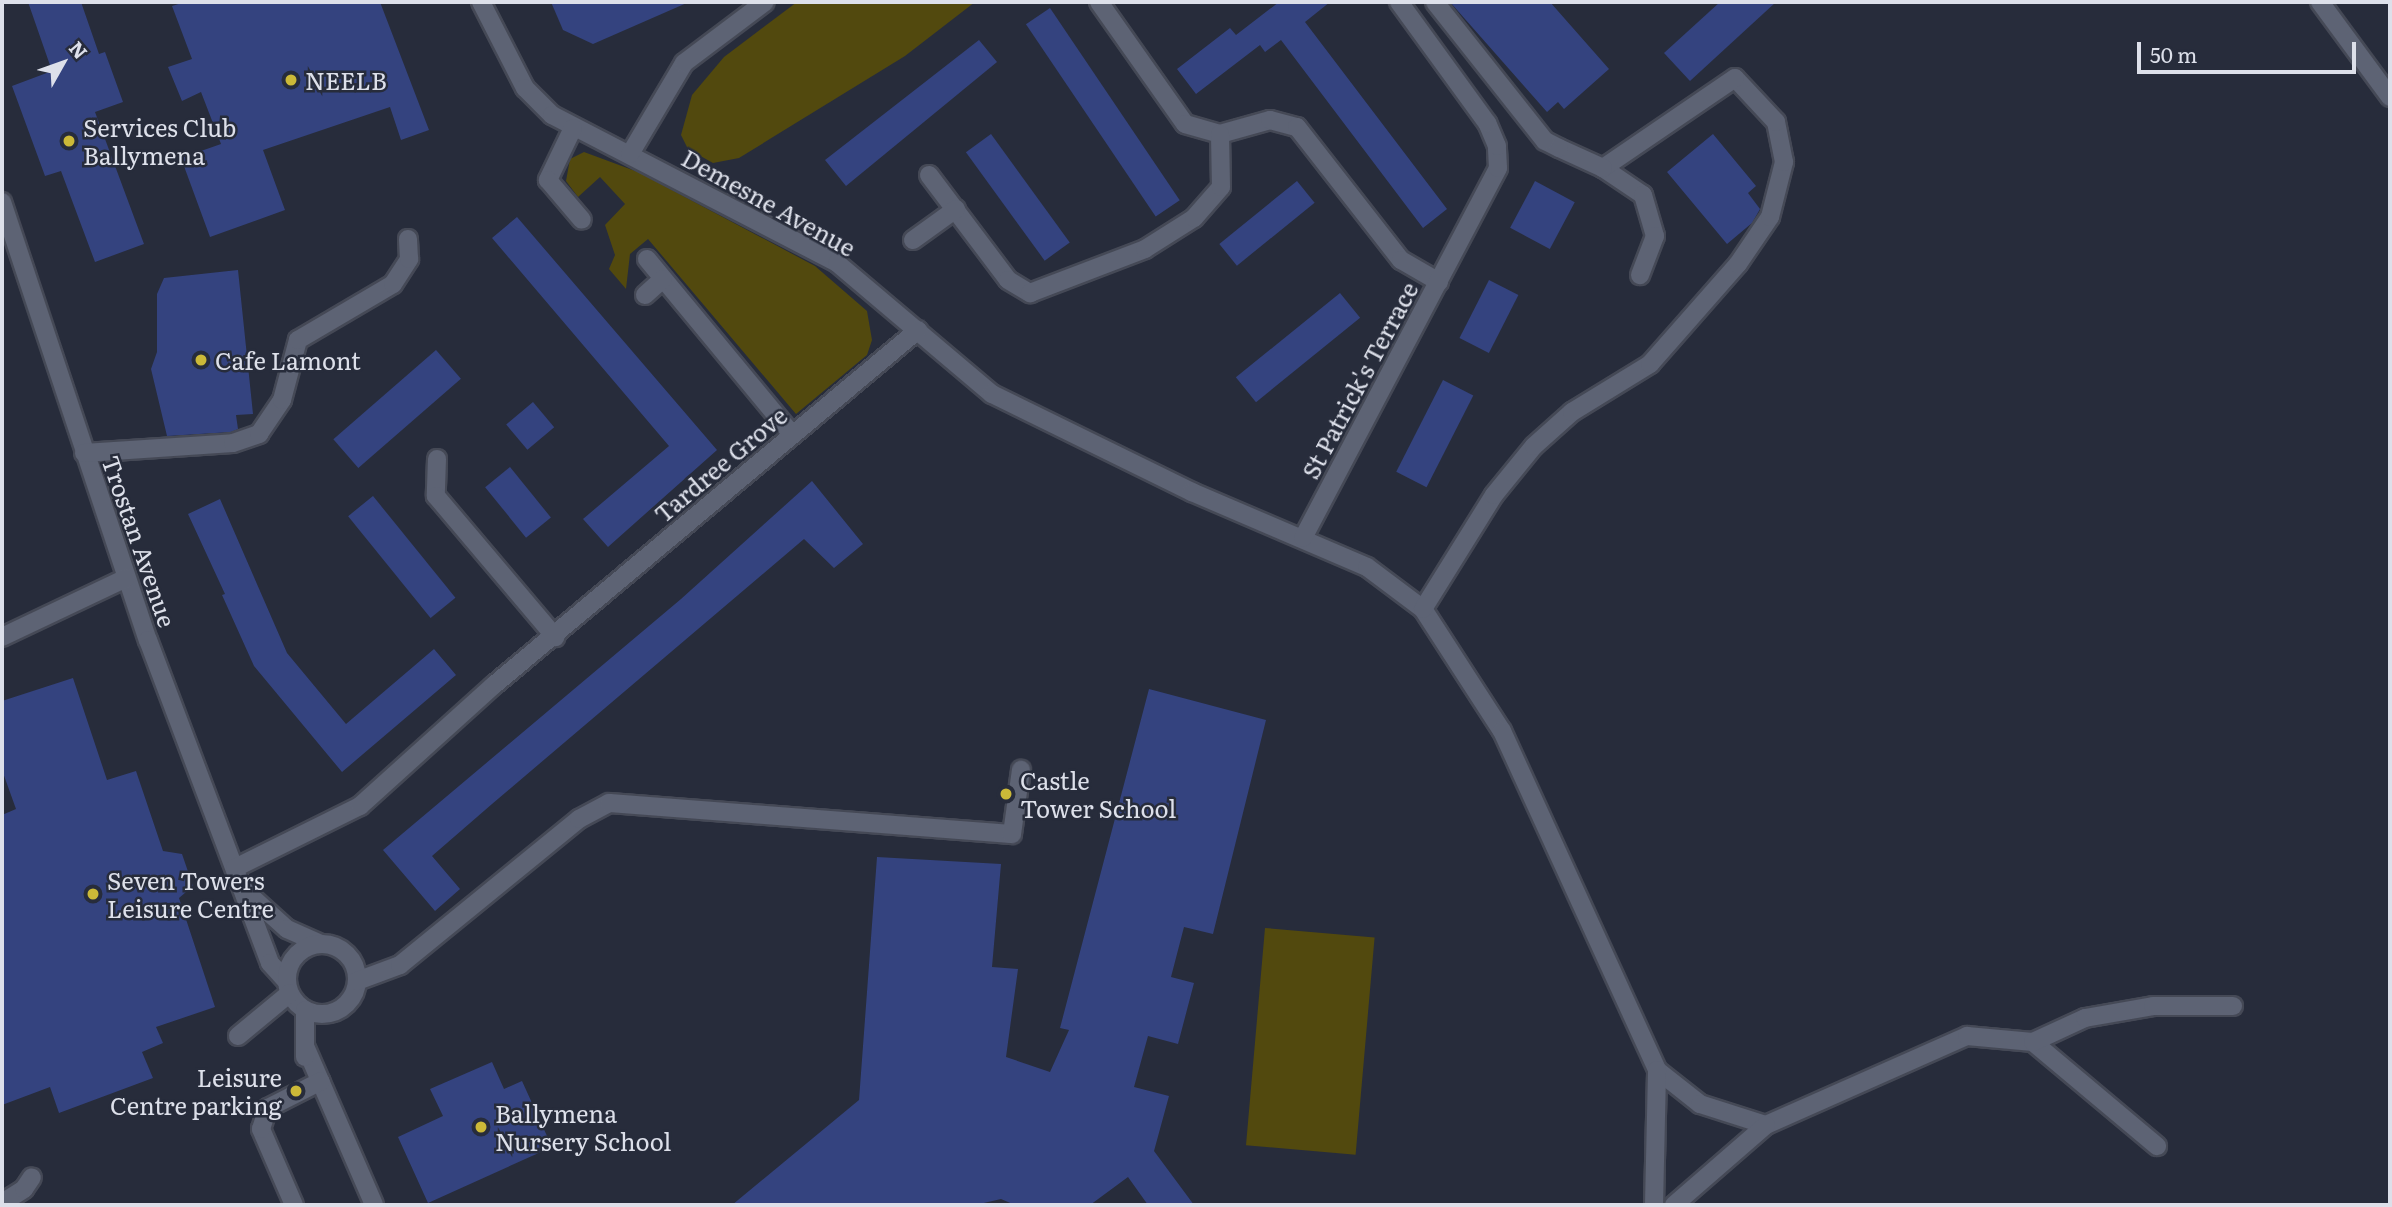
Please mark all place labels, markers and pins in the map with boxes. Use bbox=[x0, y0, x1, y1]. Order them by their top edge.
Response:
place label: NEELB bbox=[305, 66, 387, 94]
marker: NEELB bbox=[283, 72, 299, 88]
place label: Services Club Ballymena bbox=[83, 113, 236, 169]
marker: Services Club Ballymena bbox=[61, 133, 77, 149]
place label: Cafe Lamont bbox=[215, 346, 361, 374]
marker: Cafe Lamont bbox=[193, 352, 209, 368]
place label: Castle Tower School bbox=[1020, 766, 1176, 822]
marker: Castle Tower School bbox=[998, 786, 1014, 802]
place label: Seven Towers Leisure Centre bbox=[107, 866, 274, 922]
marker: Seven Towers Leisure Centre bbox=[85, 886, 101, 902]
place label: Leisure Centre parking bbox=[110, 1063, 282, 1119]
marker: Leisure Centre parking bbox=[288, 1083, 304, 1099]
place label: Ballymena Nursery School bbox=[495, 1099, 671, 1155]
marker: Ballymena Nursery School bbox=[473, 1119, 489, 1135]

